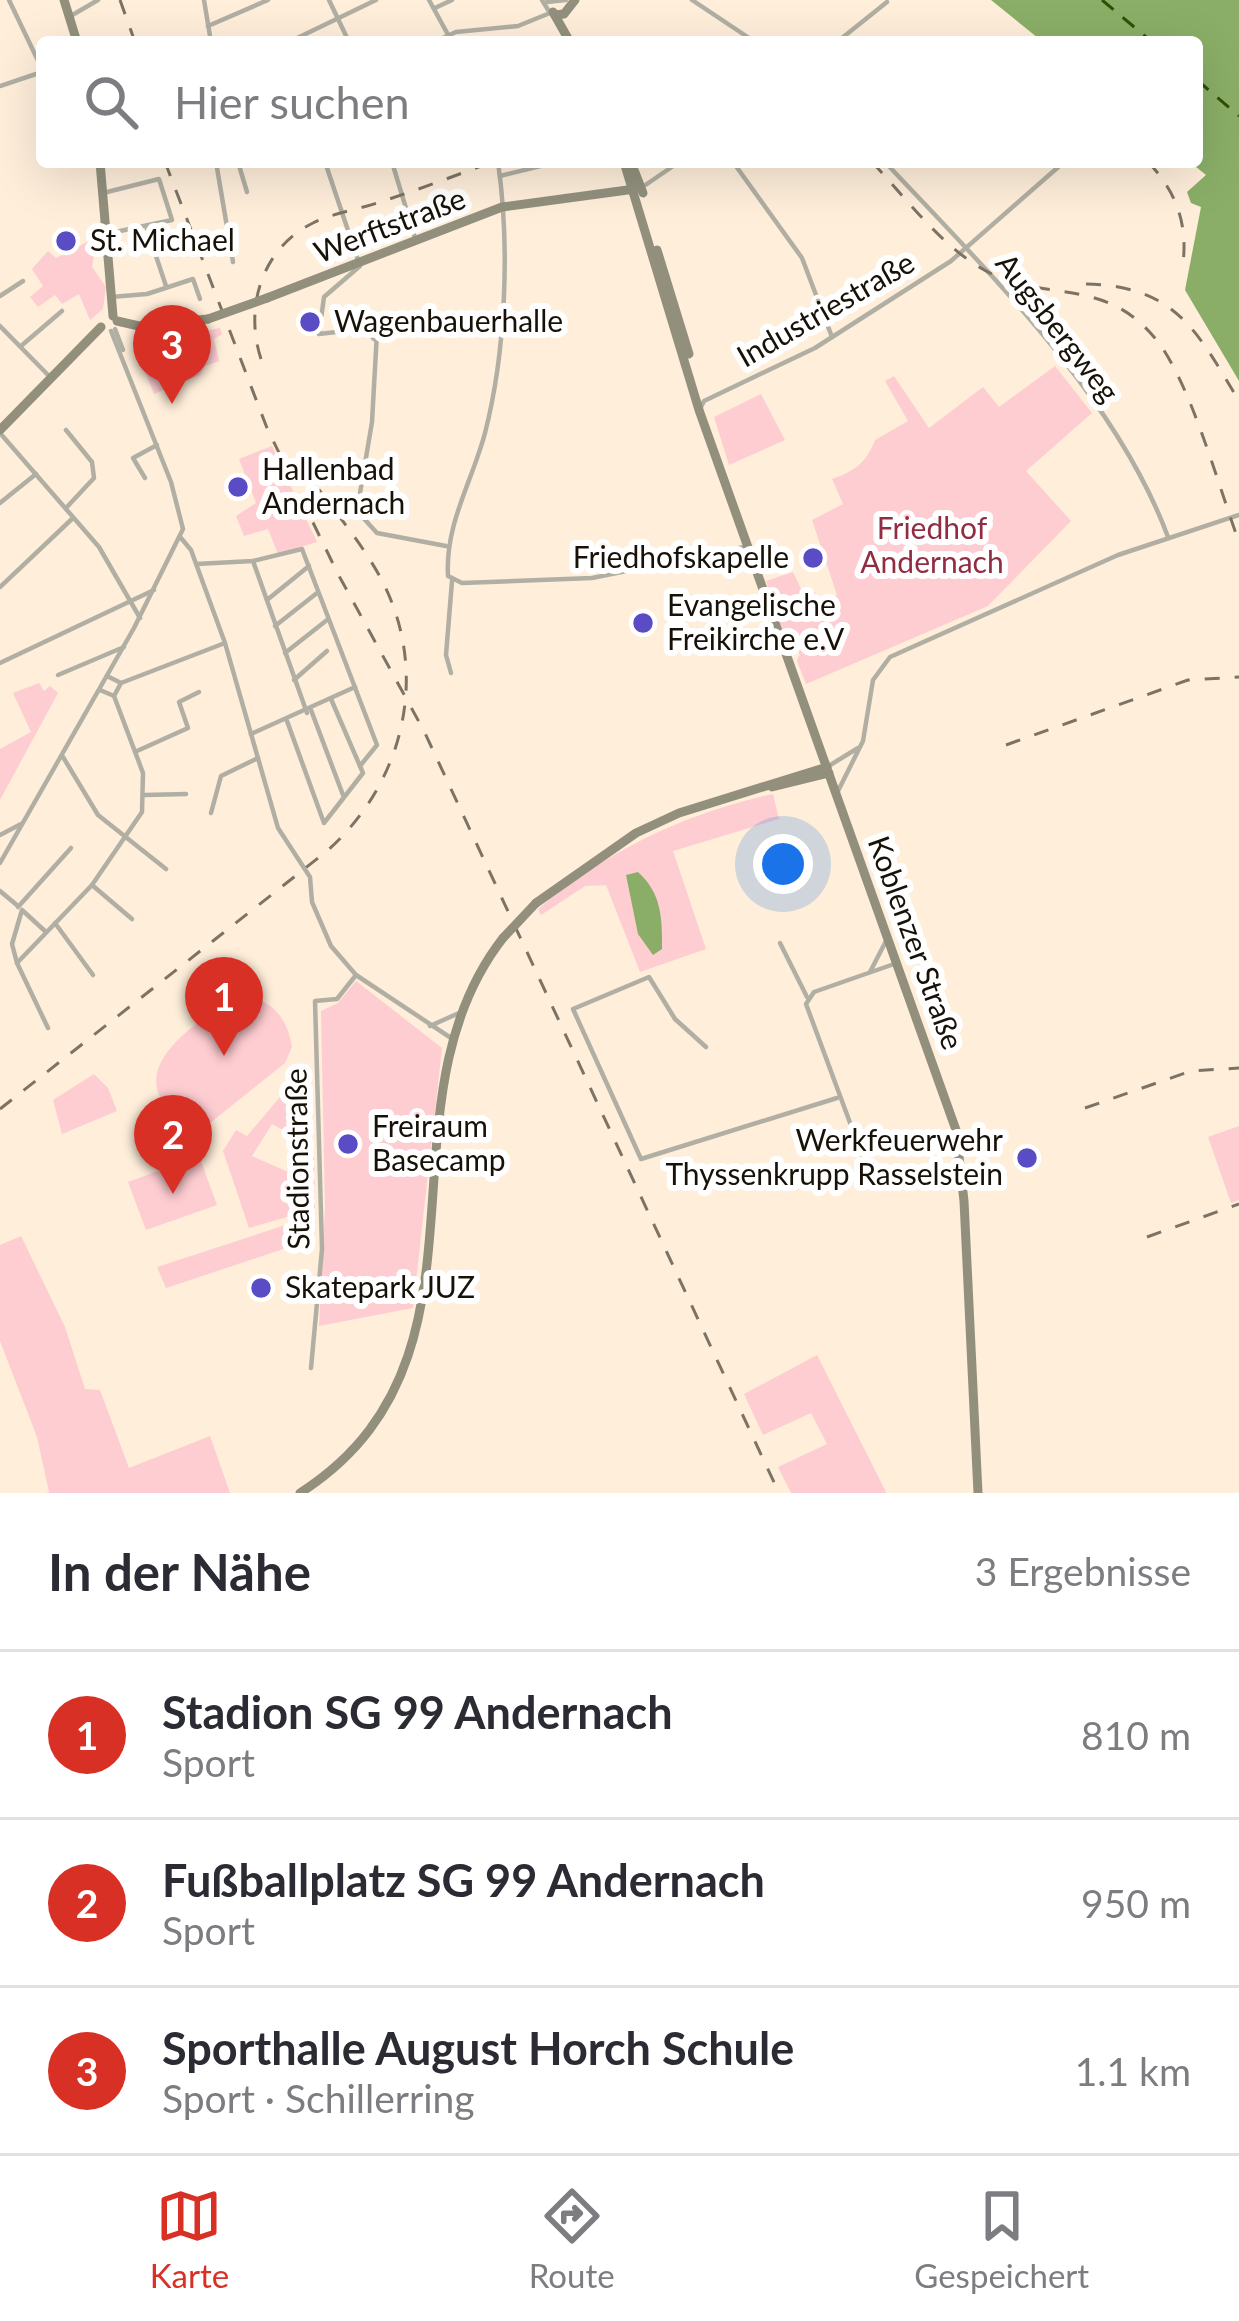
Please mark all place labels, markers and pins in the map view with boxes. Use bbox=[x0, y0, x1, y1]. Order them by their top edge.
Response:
place label: St. Michael bbox=[90, 221, 235, 257]
marker: St. Michael bbox=[53, 228, 79, 254]
place label: Wagenbauerhalle bbox=[334, 302, 563, 338]
pin: 3 bbox=[133, 305, 211, 404]
marker: Wagenbauerhalle bbox=[297, 309, 323, 335]
place label: Hallenbad Andernach bbox=[262, 450, 405, 520]
marker: Hallenbad Andernach bbox=[225, 474, 251, 500]
place label: Friedhofskapelle bbox=[573, 538, 789, 574]
marker: Friedhofskapelle bbox=[800, 545, 826, 571]
place label: Evangelische Freikirche e.V bbox=[667, 586, 845, 656]
marker: Evangelische Freikirche e.V bbox=[630, 610, 656, 636]
pin: 1 bbox=[185, 957, 263, 1056]
pin: 2 bbox=[134, 1095, 212, 1194]
place label: Freiraum Basecamp bbox=[372, 1107, 506, 1177]
place label: Werkfeuerwehr Thyssenkrupp Rasselstein bbox=[665, 1121, 1003, 1191]
marker: Freiraum Basecamp bbox=[335, 1131, 361, 1157]
marker: Werkfeuerwehr Thyssenkrupp Rasselstein bbox=[1014, 1145, 1040, 1171]
place label: Skatepark JUZ bbox=[285, 1268, 475, 1304]
marker: Skatepark JUZ bbox=[248, 1275, 274, 1301]

